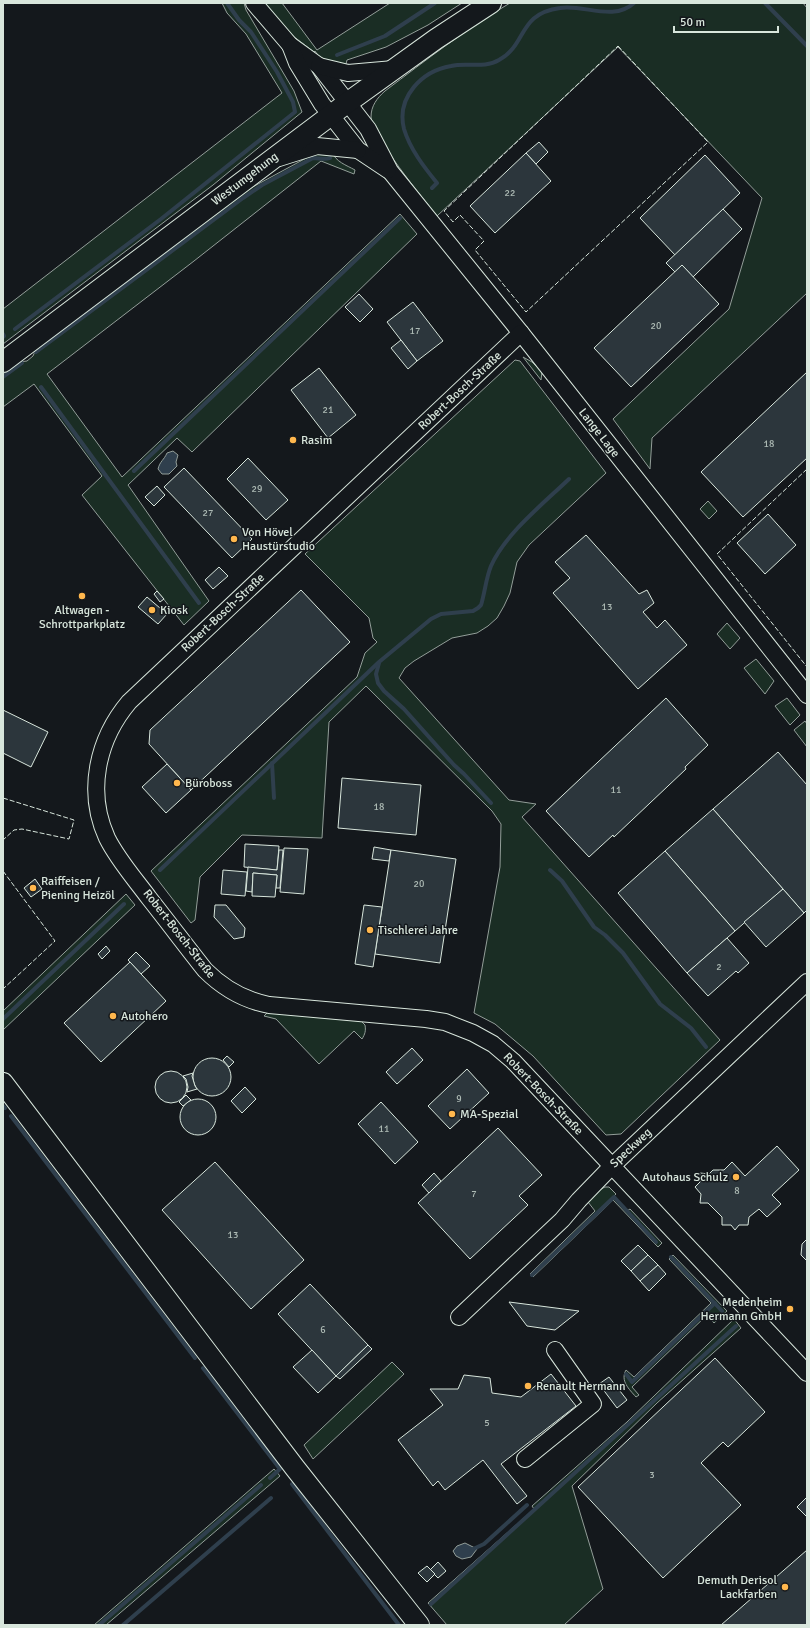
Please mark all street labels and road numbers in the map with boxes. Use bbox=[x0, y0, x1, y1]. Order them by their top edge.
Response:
street label: Westumgehung bbox=[209, 149, 281, 209]
street label: Robert-Bosch-Straße bbox=[415, 348, 505, 434]
street label: Lange Lage bbox=[575, 405, 623, 461]
street label: Robert-Bosch-Straße bbox=[178, 570, 268, 656]
street label: Robert-Bosch-Straße bbox=[140, 887, 218, 981]
street label: Robert-Bosch-Straße bbox=[500, 1050, 586, 1138]
street label: Speckweg bbox=[607, 1125, 655, 1171]

